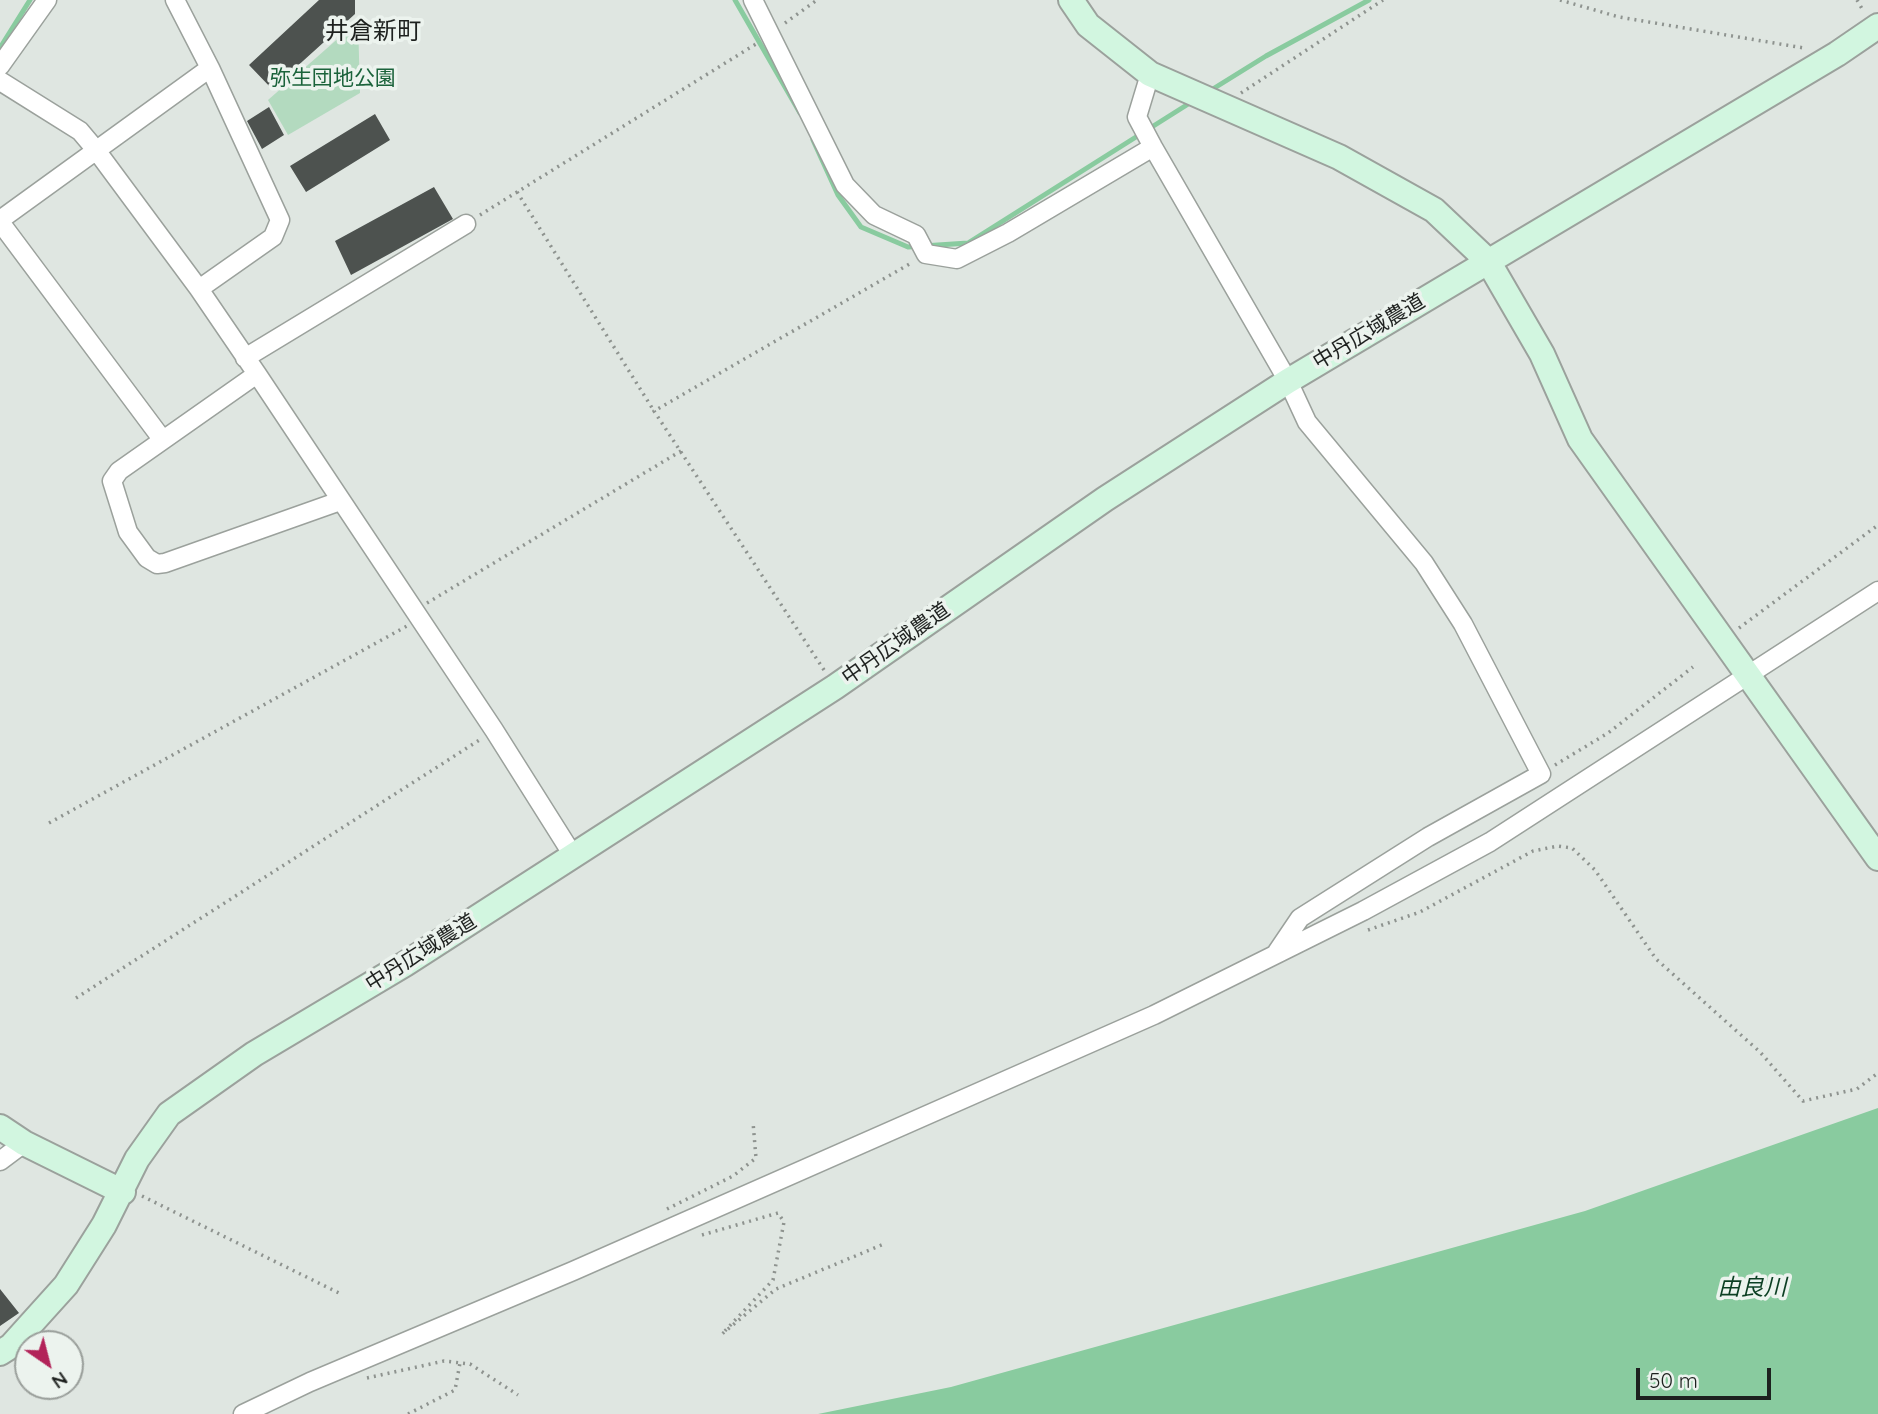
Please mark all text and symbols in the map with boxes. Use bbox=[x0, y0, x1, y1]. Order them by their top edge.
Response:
district label: 井倉新町 bbox=[325, 18, 421, 46]
park label: 弥生団地公園 bbox=[270, 66, 396, 92]
street label: 中丹広域農道 bbox=[1309, 289, 1429, 375]
street label: 中丹広域農道 bbox=[837, 598, 955, 690]
street label: 中丹広域農道 bbox=[361, 909, 481, 997]
water label: 由良川 bbox=[1718, 1274, 1786, 1302]
north arrow bbox=[14, 1330, 84, 1400]
scale bar bbox=[1640, 1354, 1775, 1398]
text: N bbox=[47, 1367, 73, 1394]
text: 50 m bbox=[1649, 1367, 1698, 1393]

